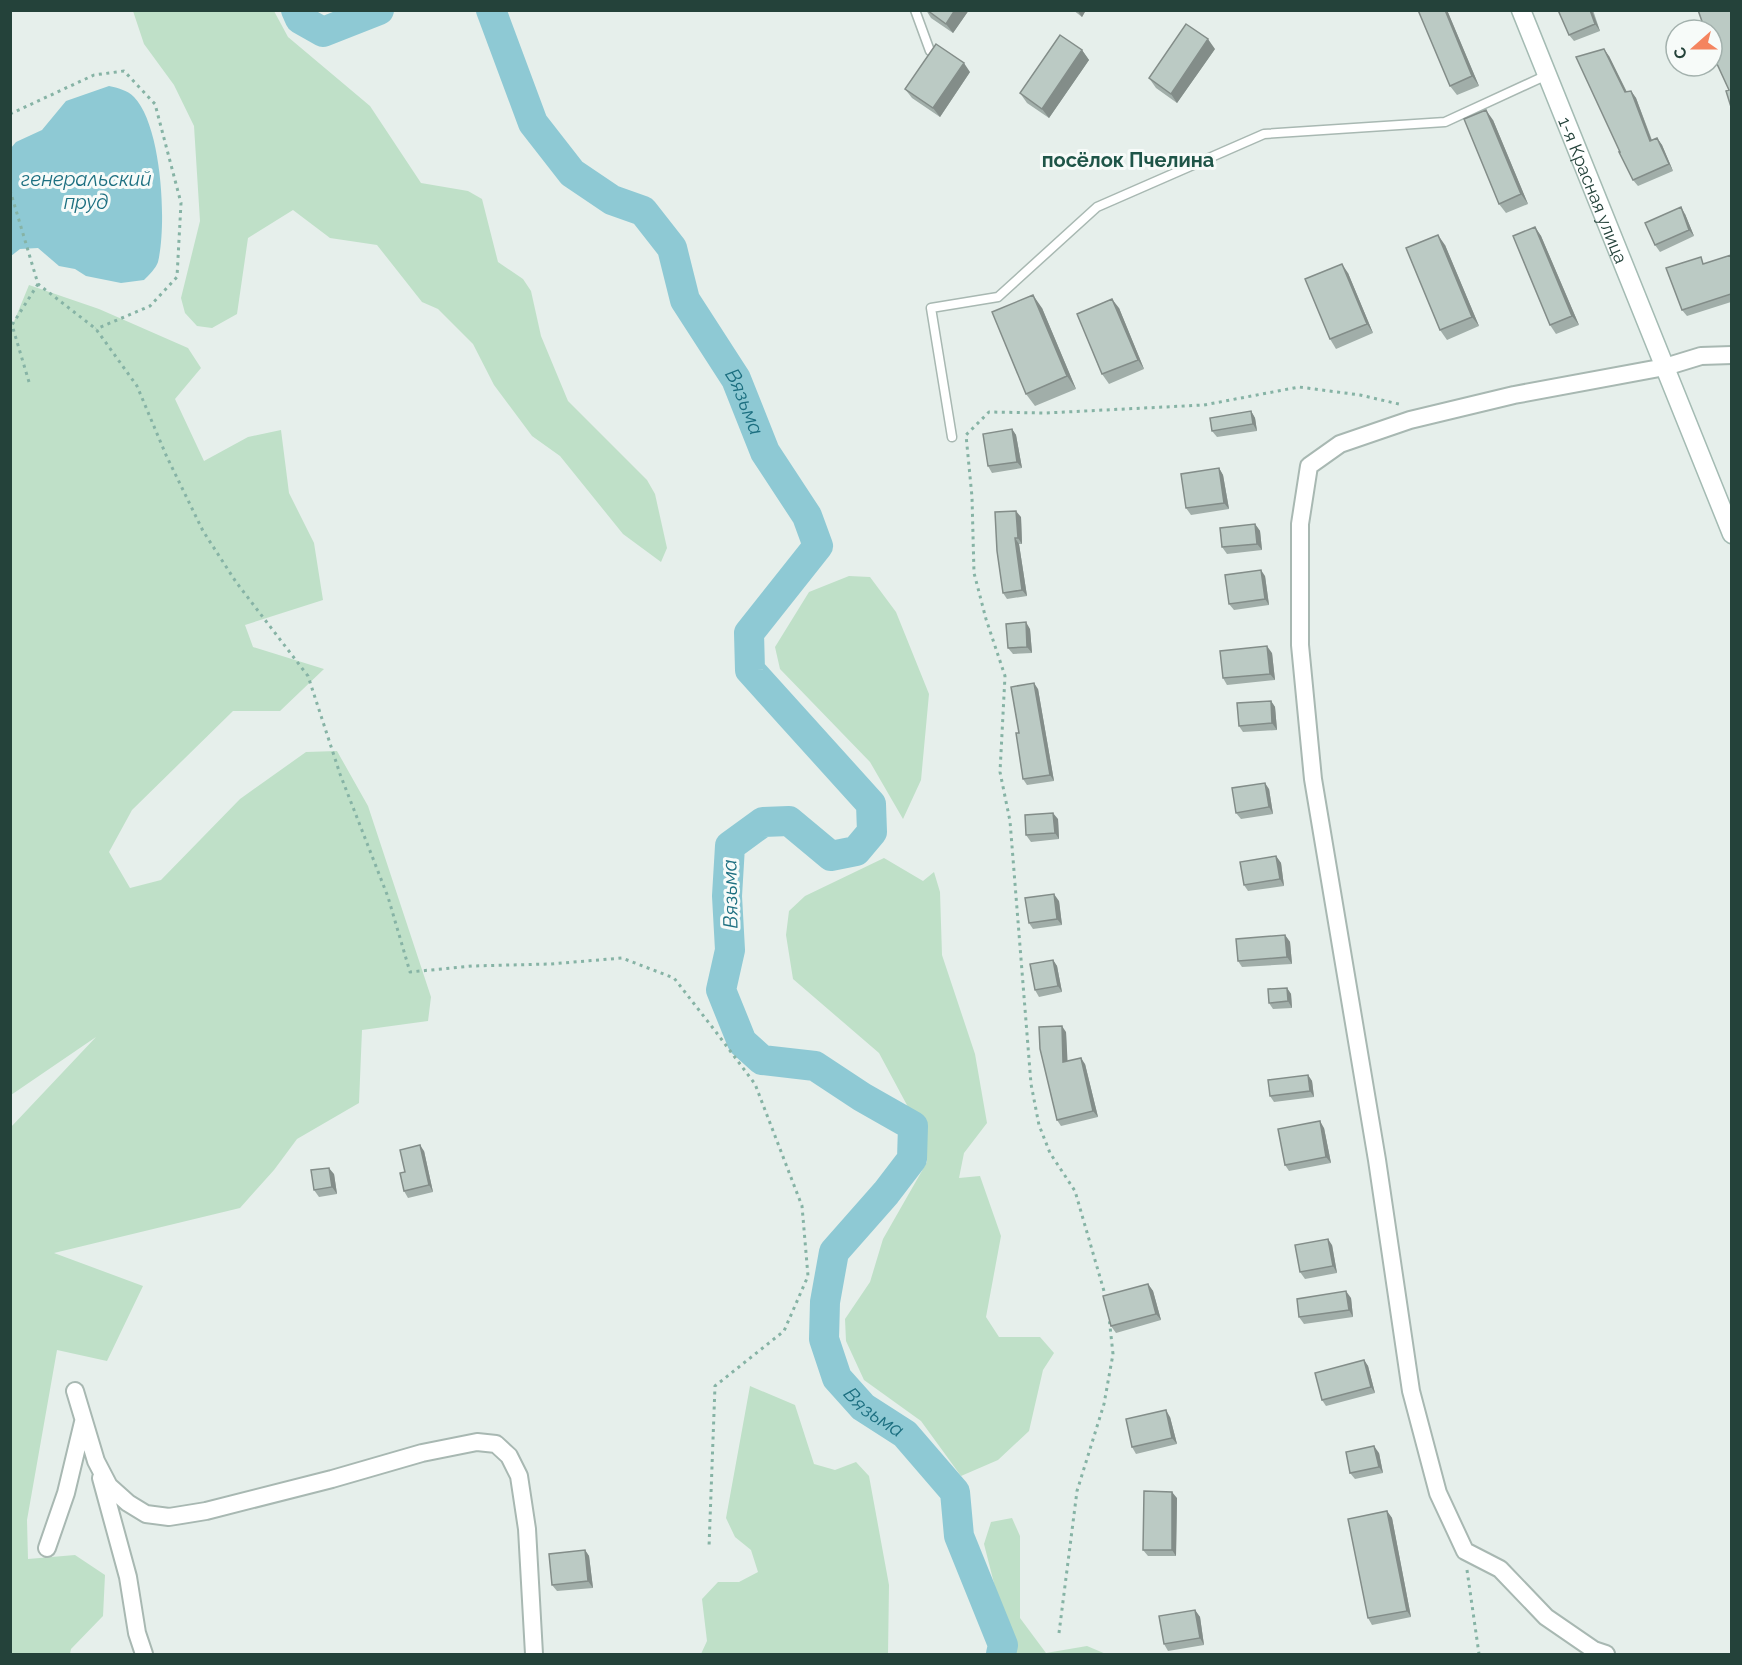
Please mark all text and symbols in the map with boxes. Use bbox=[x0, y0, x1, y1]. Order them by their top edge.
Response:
north arrow bbox=[1664, 18, 1724, 78]
text: С bbox=[1670, 45, 1691, 62]
street label: 1-я Красная улица bbox=[1555, 114, 1632, 266]
district label: посёлок Пчелина bbox=[1042, 148, 1214, 172]
water label: генеральский пруд bbox=[20, 167, 152, 214]
water label: Вязьма bbox=[720, 364, 769, 438]
water label: Вязьма bbox=[717, 859, 743, 929]
water label: Вязьма bbox=[839, 1382, 909, 1442]

